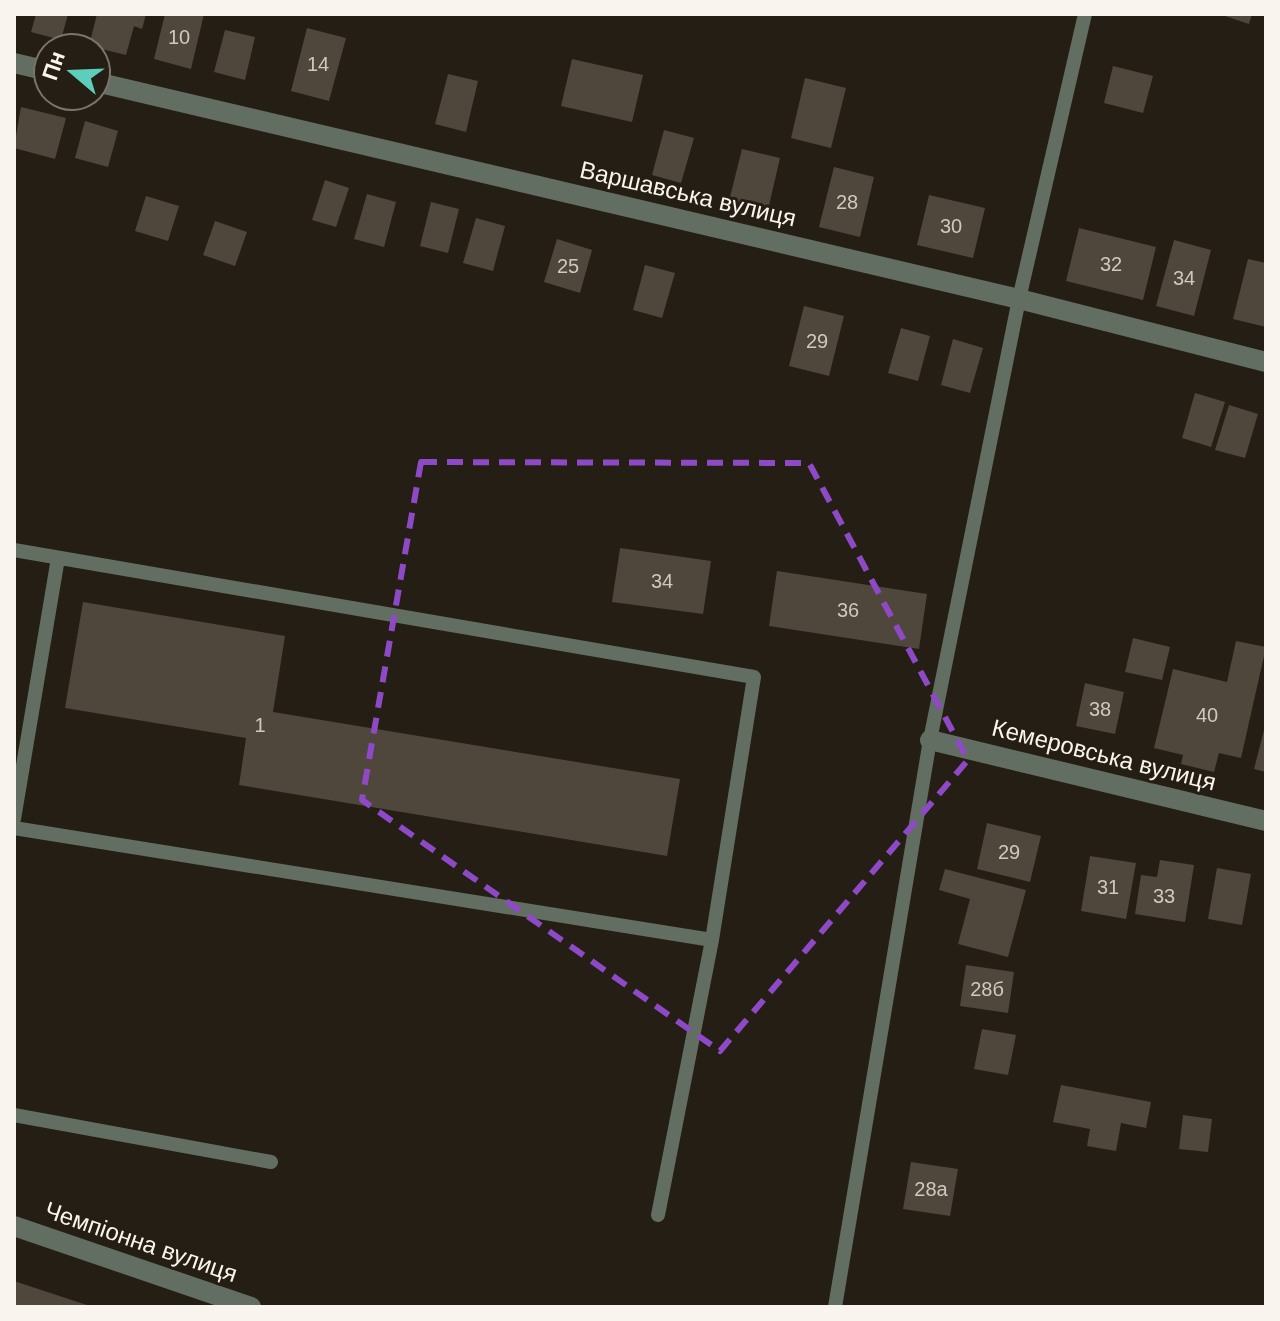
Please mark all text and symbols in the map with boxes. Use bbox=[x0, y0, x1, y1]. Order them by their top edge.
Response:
house number: 10 bbox=[168, 26, 190, 48]
north arrow bbox=[32, 32, 112, 112]
text: Пн bbox=[37, 48, 70, 83]
house number: 14 bbox=[307, 53, 329, 75]
street label: Варшавська вулиця bbox=[577, 155, 799, 232]
house number: 28 bbox=[836, 191, 858, 213]
house number: 30 bbox=[940, 215, 962, 237]
house number: 32 bbox=[1100, 253, 1122, 275]
house number: 25 bbox=[557, 255, 579, 277]
house number: 34 bbox=[1173, 267, 1195, 289]
house number: 29 bbox=[806, 330, 828, 352]
house number: 34 bbox=[651, 570, 673, 592]
house number: 36 bbox=[837, 599, 859, 621]
house number: 38 bbox=[1089, 698, 1111, 720]
house number: 40 bbox=[1196, 704, 1218, 726]
house number: 1 bbox=[254, 714, 266, 736]
street label: Кемеровська вулиця bbox=[989, 714, 1219, 795]
house number: 29 bbox=[998, 841, 1020, 863]
house number: 31 bbox=[1097, 876, 1119, 898]
house number: 33 bbox=[1153, 885, 1175, 907]
house number: 28б bbox=[970, 978, 1004, 1000]
house number: 28а bbox=[914, 1178, 949, 1200]
street label: Чемпіонна вулиця bbox=[41, 1196, 241, 1287]

